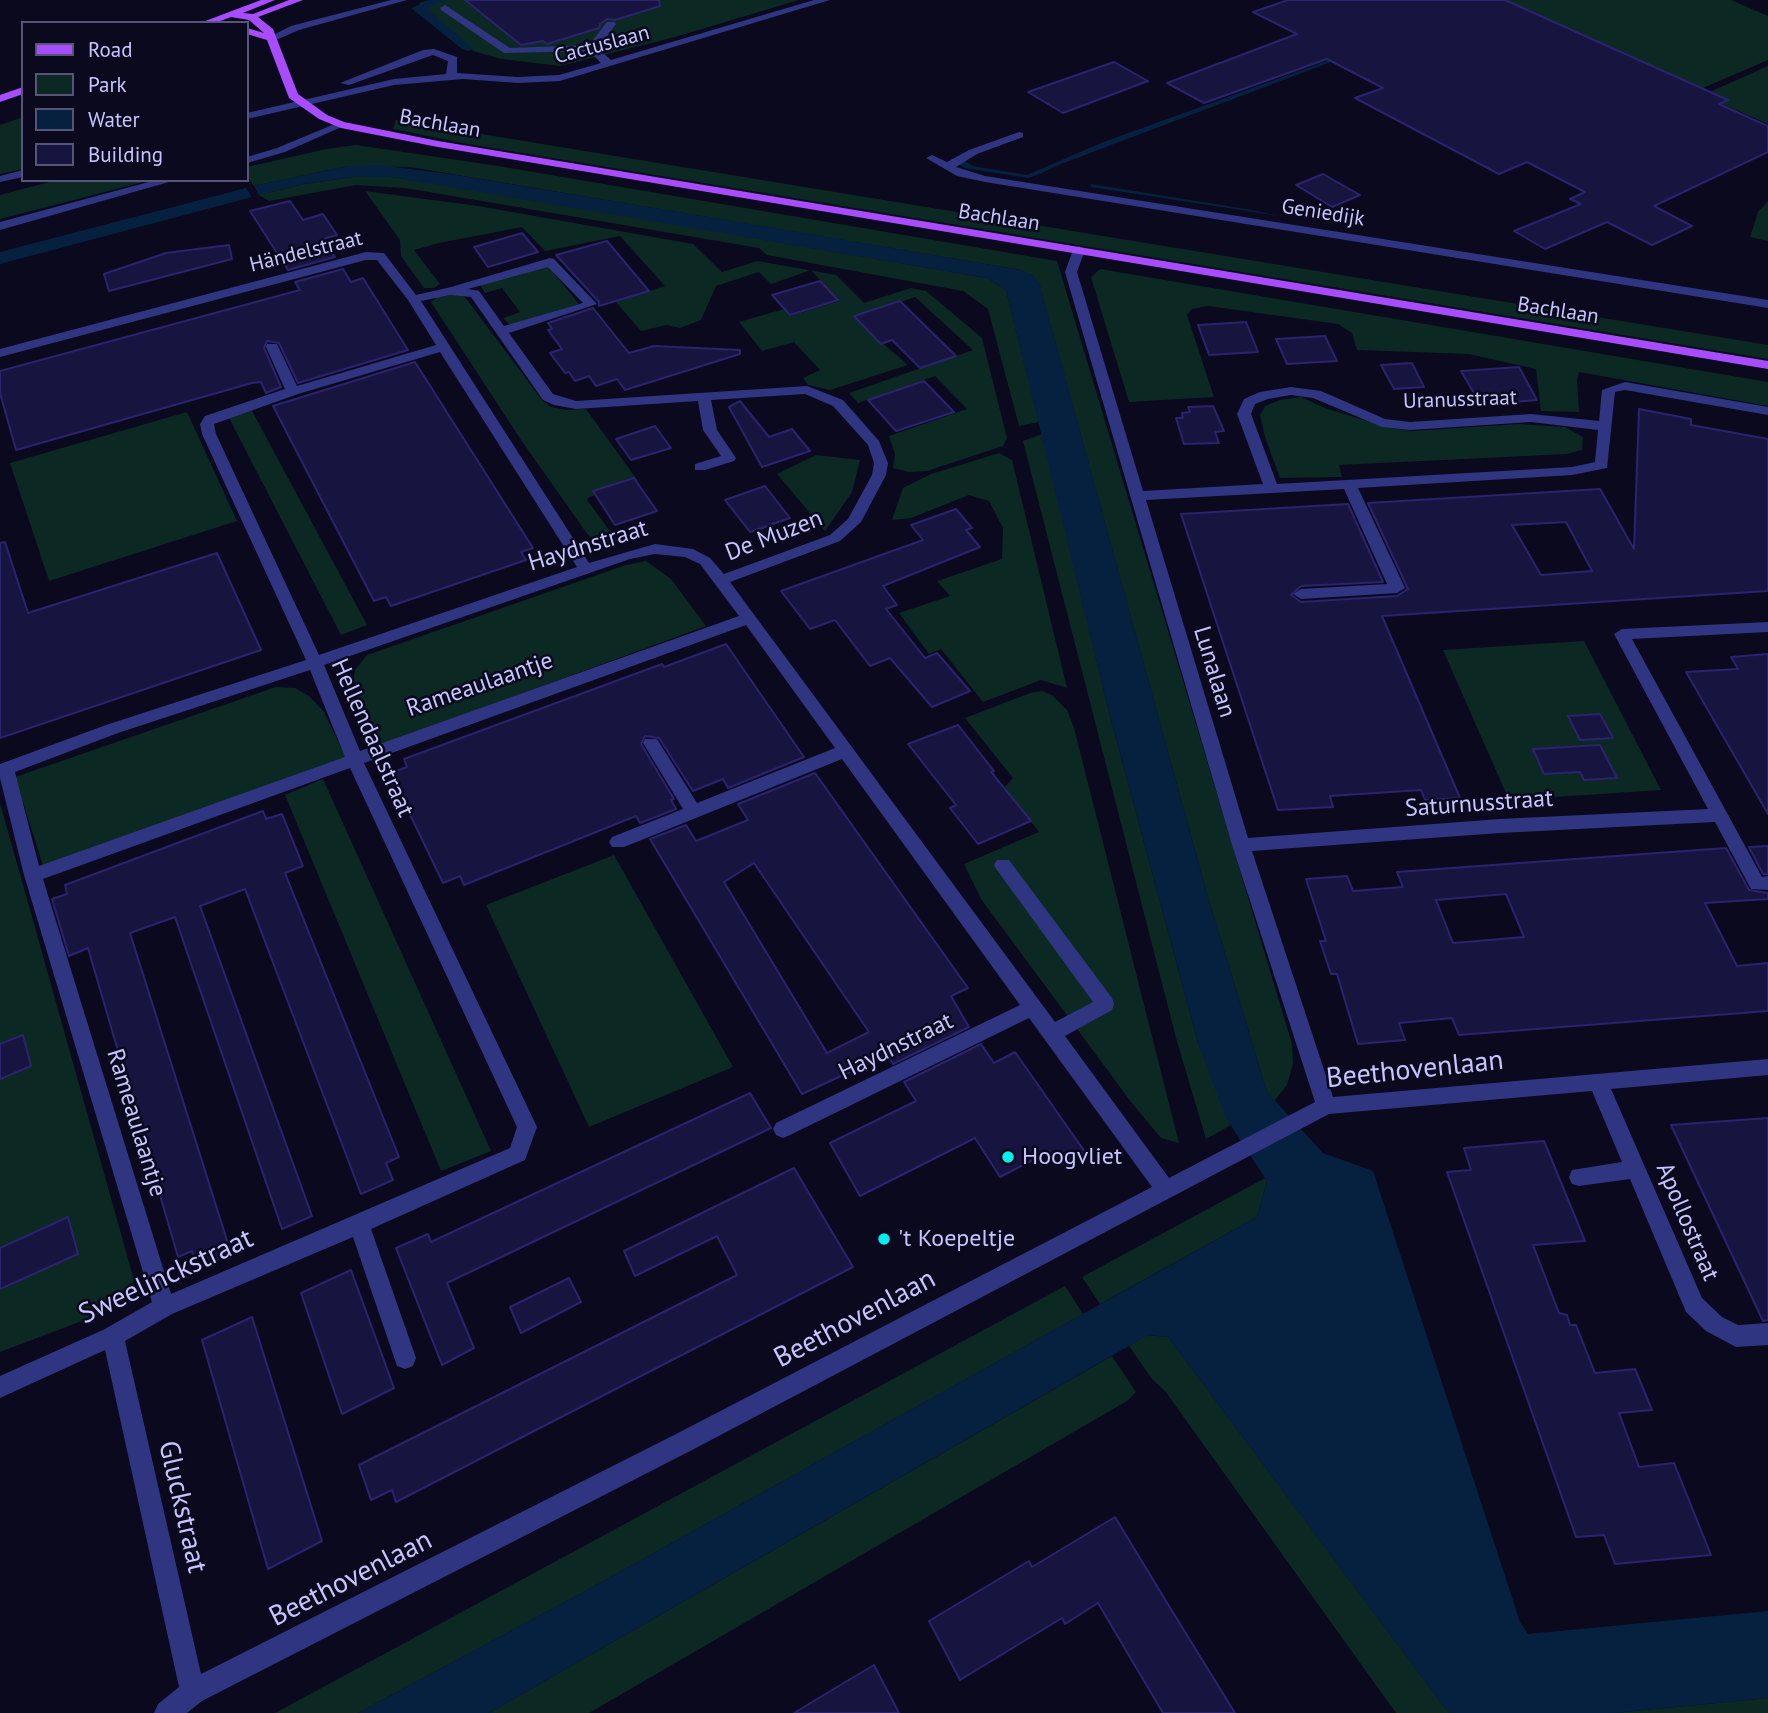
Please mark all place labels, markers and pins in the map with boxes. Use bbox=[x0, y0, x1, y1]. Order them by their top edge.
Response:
place label: Hoogvliet bbox=[1022, 1143, 1122, 1171]
marker: Hoogvliet bbox=[1000, 1149, 1016, 1165]
place label: 't Koepeltje bbox=[898, 1225, 1015, 1253]
marker: 't Koepeltje bbox=[876, 1231, 892, 1247]

